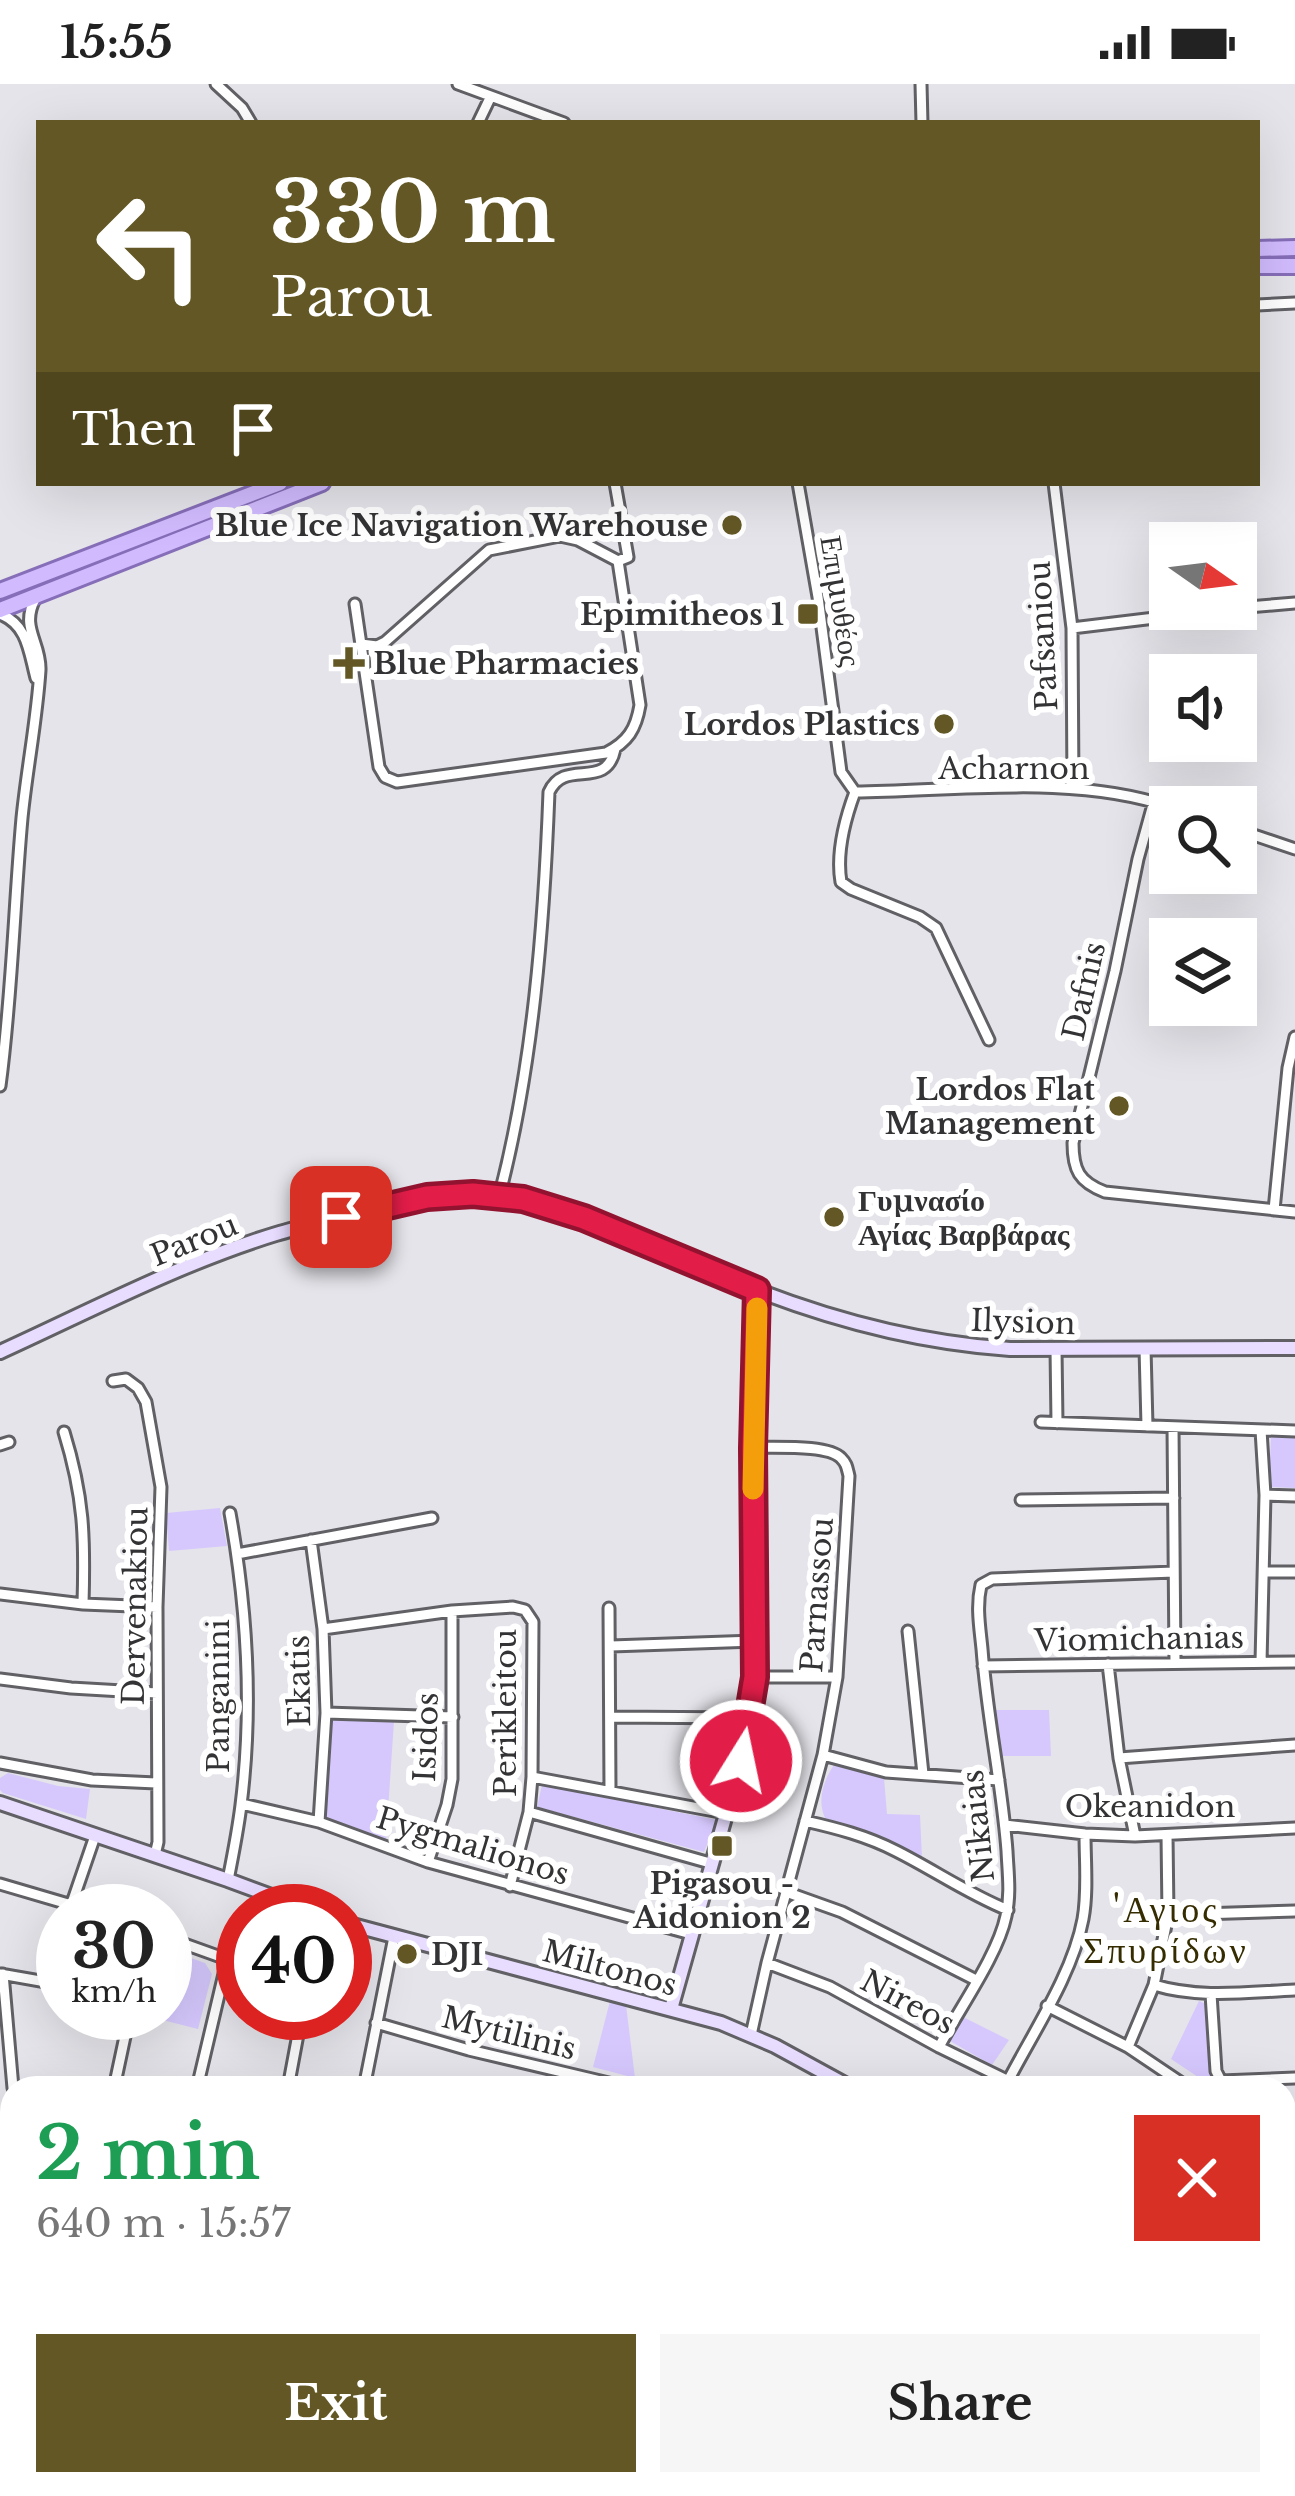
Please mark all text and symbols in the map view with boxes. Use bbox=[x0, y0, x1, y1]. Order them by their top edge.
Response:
text: 15:55 bbox=[60, 14, 173, 70]
text: 330 m bbox=[270, 161, 556, 265]
icon: left bbox=[72, 168, 228, 324]
text: Parou bbox=[270, 264, 433, 331]
icon: arrive bbox=[220, 396, 286, 462]
text: Then bbox=[72, 401, 196, 457]
place label: Blue Ice Navigation Warehouse bbox=[215, 507, 708, 544]
marker: Blue Ice Navigation Warehouse bbox=[719, 512, 745, 538]
north arrow bbox=[1149, 522, 1257, 630]
map controls bbox=[1149, 522, 1257, 1026]
street label: Επιμυθέος bbox=[812, 533, 870, 669]
street label: Pafsaniou bbox=[1021, 560, 1065, 712]
place label: Epimitheos 1 bbox=[580, 596, 784, 633]
marker: Epimitheos 1 bbox=[795, 601, 821, 627]
place label: Blue Pharmacies bbox=[373, 645, 639, 682]
marker: Blue Pharmacies bbox=[336, 650, 362, 676]
button: sound bbox=[1149, 654, 1257, 762]
place label: Lordos Plastics bbox=[684, 706, 920, 743]
marker: Lordos Plastics bbox=[931, 711, 957, 737]
street label: Acharnon bbox=[937, 750, 1090, 787]
button: search bbox=[1149, 786, 1257, 894]
button: layers bbox=[1149, 918, 1257, 1026]
street label: Dafnis bbox=[1055, 938, 1113, 1044]
place label: Lordos Flat Management bbox=[885, 1071, 1096, 1142]
marker: Lordos Flat Management bbox=[1106, 1093, 1132, 1119]
pin bbox=[290, 1166, 392, 1268]
place label: Γυμνασίο Αγίας Βαρβάρας bbox=[858, 1182, 1070, 1253]
icon: arrive bbox=[308, 1184, 374, 1250]
marker: Γυμνασίο Αγίας Βαρβάρας bbox=[821, 1204, 847, 1230]
street label: Parou bbox=[145, 1206, 243, 1274]
street label: Ilysion bbox=[970, 1302, 1076, 1342]
street label: Dervenakiou bbox=[115, 1506, 155, 1706]
street label: Parnassou bbox=[793, 1516, 841, 1674]
street label: Panganini bbox=[200, 1619, 237, 1773]
street label: Viomichanias bbox=[1033, 1619, 1244, 1659]
street label: Perikleitou bbox=[487, 1629, 524, 1797]
street label: Ekatis bbox=[280, 1635, 318, 1727]
street label: Isidos bbox=[406, 1692, 446, 1782]
position arrow bbox=[678, 1698, 804, 1824]
street label: Nikaias bbox=[954, 1768, 1002, 1884]
street label: Okeanidon bbox=[1065, 1788, 1235, 1825]
street label: Pygmalionos bbox=[372, 1799, 574, 1893]
marker: Pigasou - Aidonion 2 bbox=[709, 1833, 735, 1859]
place label: Pigasou - Aidonion 2 bbox=[632, 1865, 811, 1936]
speed limit sign: 40 bbox=[216, 1884, 372, 2040]
district label: 'Αγιος Σπυρίδων bbox=[1083, 1887, 1249, 1973]
text: 30 bbox=[72, 1910, 156, 1984]
street label: Miltonos bbox=[539, 1932, 681, 2004]
place label: DJI bbox=[431, 1936, 483, 1973]
marker: DJI bbox=[394, 1941, 420, 1967]
street label: Nireos bbox=[855, 1962, 961, 2042]
text: km/h bbox=[71, 1973, 157, 2010]
street label: Mytilinis bbox=[438, 1998, 580, 2068]
text: 2 min bbox=[36, 2109, 260, 2198]
button: close bbox=[1134, 2115, 1260, 2241]
text: 640 m · 15:57 bbox=[36, 2199, 291, 2248]
button: Exit bbox=[36, 2334, 636, 2472]
button: Share bbox=[660, 2334, 1260, 2472]

